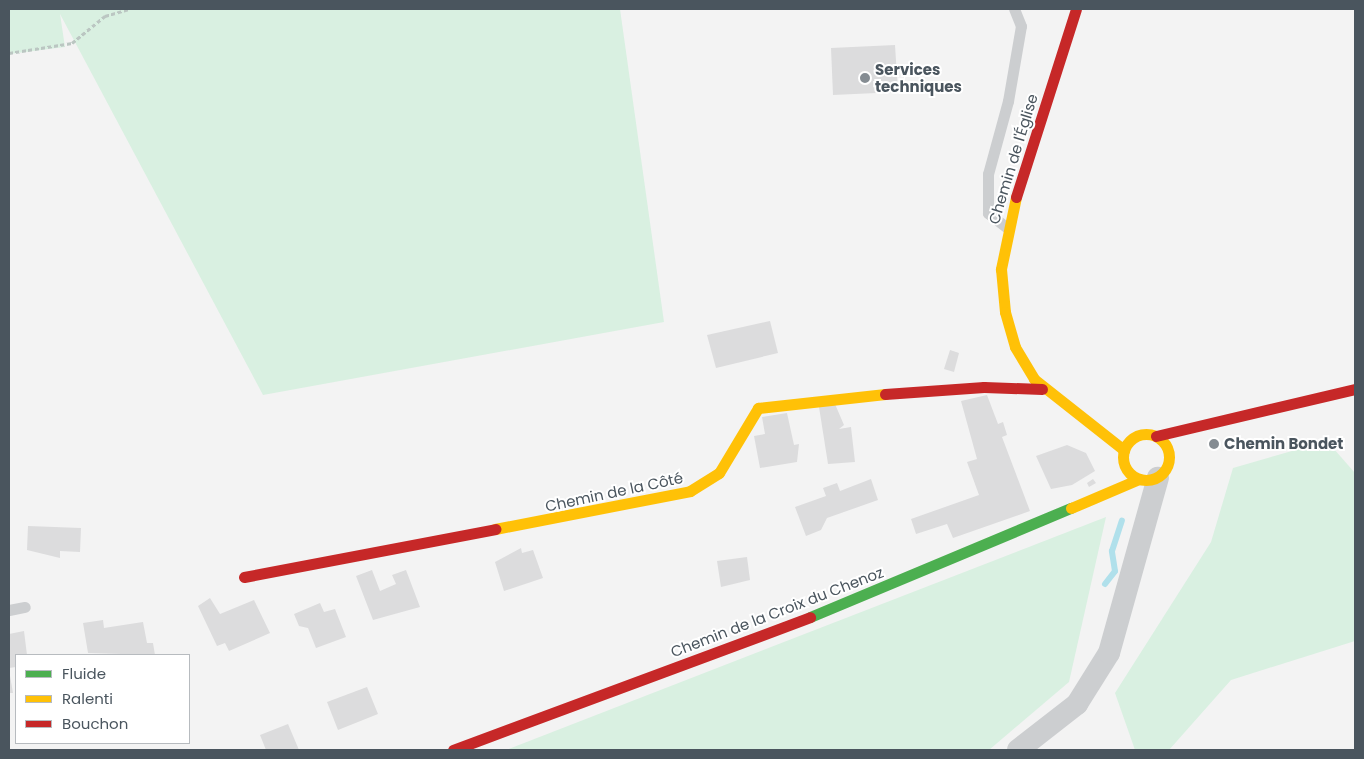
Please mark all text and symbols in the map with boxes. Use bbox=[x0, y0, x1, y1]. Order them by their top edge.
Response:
place label: Services techniques bbox=[875, 60, 962, 95]
marker: Services techniques bbox=[859, 72, 871, 84]
street label: Chemin de l'Église bbox=[985, 92, 1041, 226]
place label: Chemin Bondet bbox=[1224, 435, 1343, 453]
marker: Chemin Bondet bbox=[1208, 438, 1220, 450]
street label: Chemin de la Côté bbox=[543, 469, 685, 515]
street label: Chemin de la Croix du Chenoz bbox=[668, 563, 886, 661]
legend bbox=[15, 654, 190, 744]
text: Fluide bbox=[62, 663, 106, 684]
text: Ralenti bbox=[62, 688, 113, 709]
text: Bouchon bbox=[62, 713, 128, 734]

